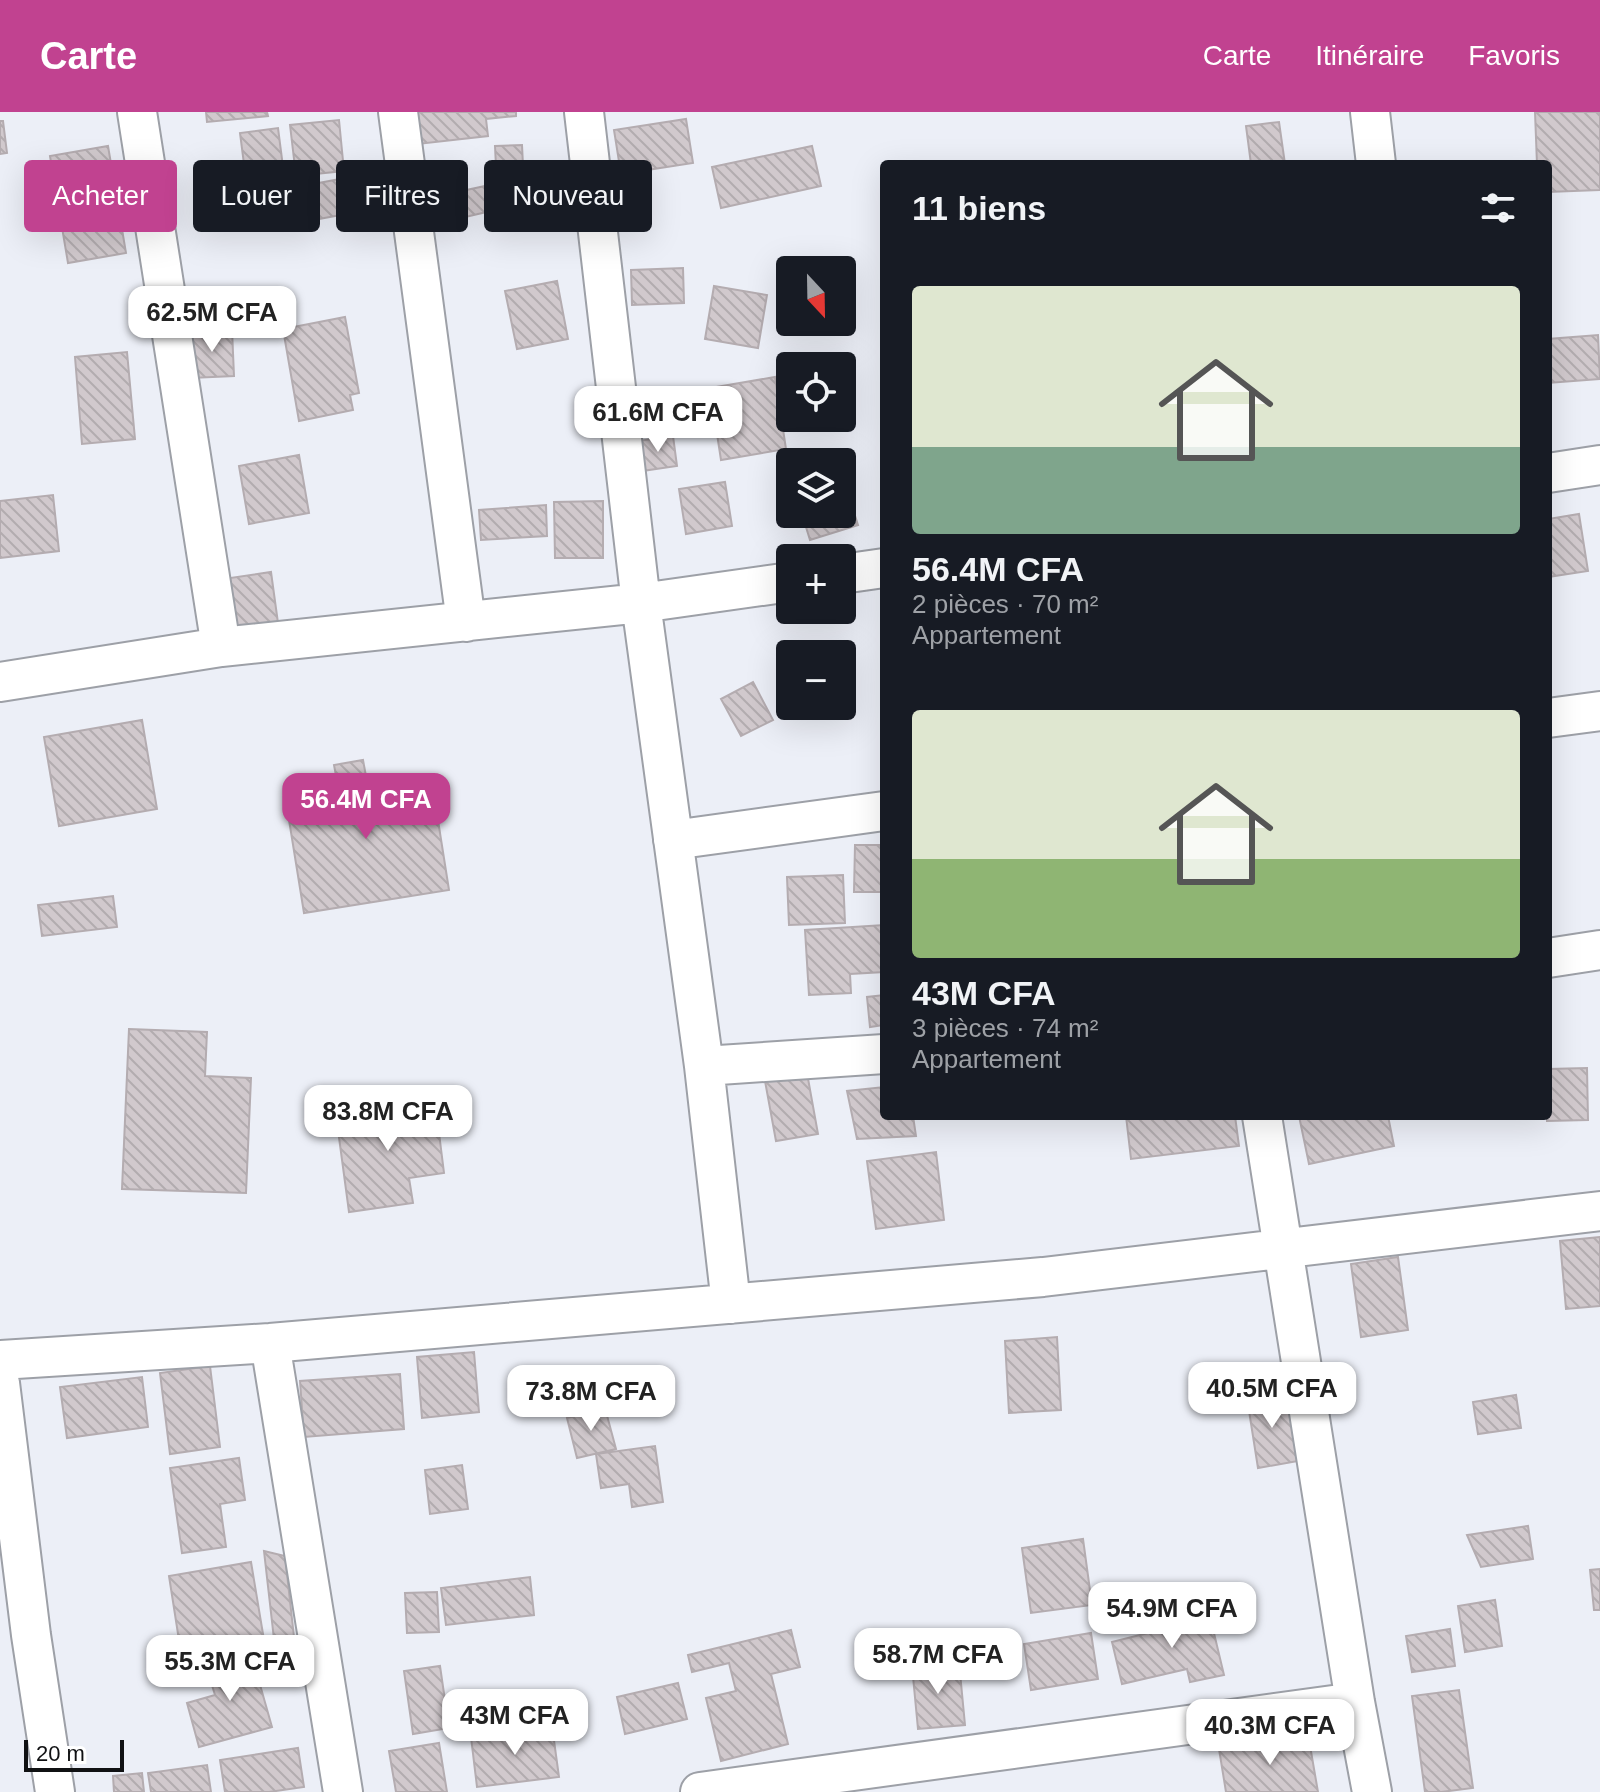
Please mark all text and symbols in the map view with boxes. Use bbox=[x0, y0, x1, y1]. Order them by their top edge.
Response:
text: Carte bbox=[40, 35, 137, 77]
text: Carte bbox=[1203, 40, 1271, 71]
text: Itinéraire bbox=[1315, 40, 1424, 71]
text: Favoris bbox=[1468, 40, 1560, 71]
chip: Acheter bbox=[24, 160, 177, 232]
chip: Louer bbox=[193, 160, 320, 232]
chip: Filtres bbox=[336, 160, 468, 232]
chip: Nouveau bbox=[484, 160, 652, 232]
icon: filters bbox=[1476, 186, 1520, 230]
text: 11 biens bbox=[912, 189, 1046, 227]
north arrow bbox=[776, 256, 856, 336]
map controls bbox=[776, 256, 856, 720]
pin: 62.5M CFA bbox=[120, 286, 304, 354]
text: 62.5M CFA bbox=[146, 297, 278, 327]
icon: home bbox=[1144, 338, 1288, 482]
button: locate bbox=[776, 352, 856, 432]
pin: 61.6M CFA bbox=[566, 386, 750, 454]
text: 61.6M CFA bbox=[592, 397, 724, 427]
button: layers bbox=[776, 448, 856, 528]
button: + bbox=[776, 544, 856, 624]
text: 56.4M CFA bbox=[912, 550, 1084, 588]
text: 2 pièces · 70 m² bbox=[912, 589, 1098, 619]
text: Appartement bbox=[912, 620, 1061, 650]
button: − bbox=[776, 640, 856, 720]
icon: home bbox=[1144, 762, 1288, 906]
pin: 56.4M CFA bbox=[274, 773, 458, 841]
text: 56.4M CFA bbox=[300, 784, 432, 814]
text: 43M CFA bbox=[912, 974, 1056, 1012]
text: 3 pièces · 74 m² bbox=[912, 1013, 1098, 1043]
text: Appartement bbox=[912, 1044, 1061, 1074]
pin: 83.8M CFA bbox=[296, 1085, 480, 1153]
text: 83.8M CFA bbox=[322, 1096, 454, 1126]
pin: 40.5M CFA bbox=[1180, 1362, 1364, 1430]
pin: 73.8M CFA bbox=[499, 1365, 683, 1433]
text: 40.5M CFA bbox=[1206, 1373, 1338, 1403]
text: 73.8M CFA bbox=[525, 1376, 657, 1406]
pin: 54.9M CFA bbox=[1080, 1582, 1264, 1650]
text: 54.9M CFA bbox=[1106, 1593, 1238, 1623]
pin: 58.7M CFA bbox=[846, 1628, 1030, 1696]
pin: 55.3M CFA bbox=[138, 1635, 322, 1703]
text: 58.7M CFA bbox=[872, 1639, 1004, 1669]
text: 55.3M CFA bbox=[164, 1646, 296, 1676]
pin: 43M CFA bbox=[441, 1689, 589, 1757]
pin: 40.3M CFA bbox=[1178, 1699, 1362, 1767]
text: 43M CFA bbox=[460, 1700, 570, 1730]
text: 40.3M CFA bbox=[1204, 1710, 1336, 1740]
scale bar bbox=[24, 1736, 124, 1772]
text: 20 m bbox=[36, 1741, 85, 1766]

